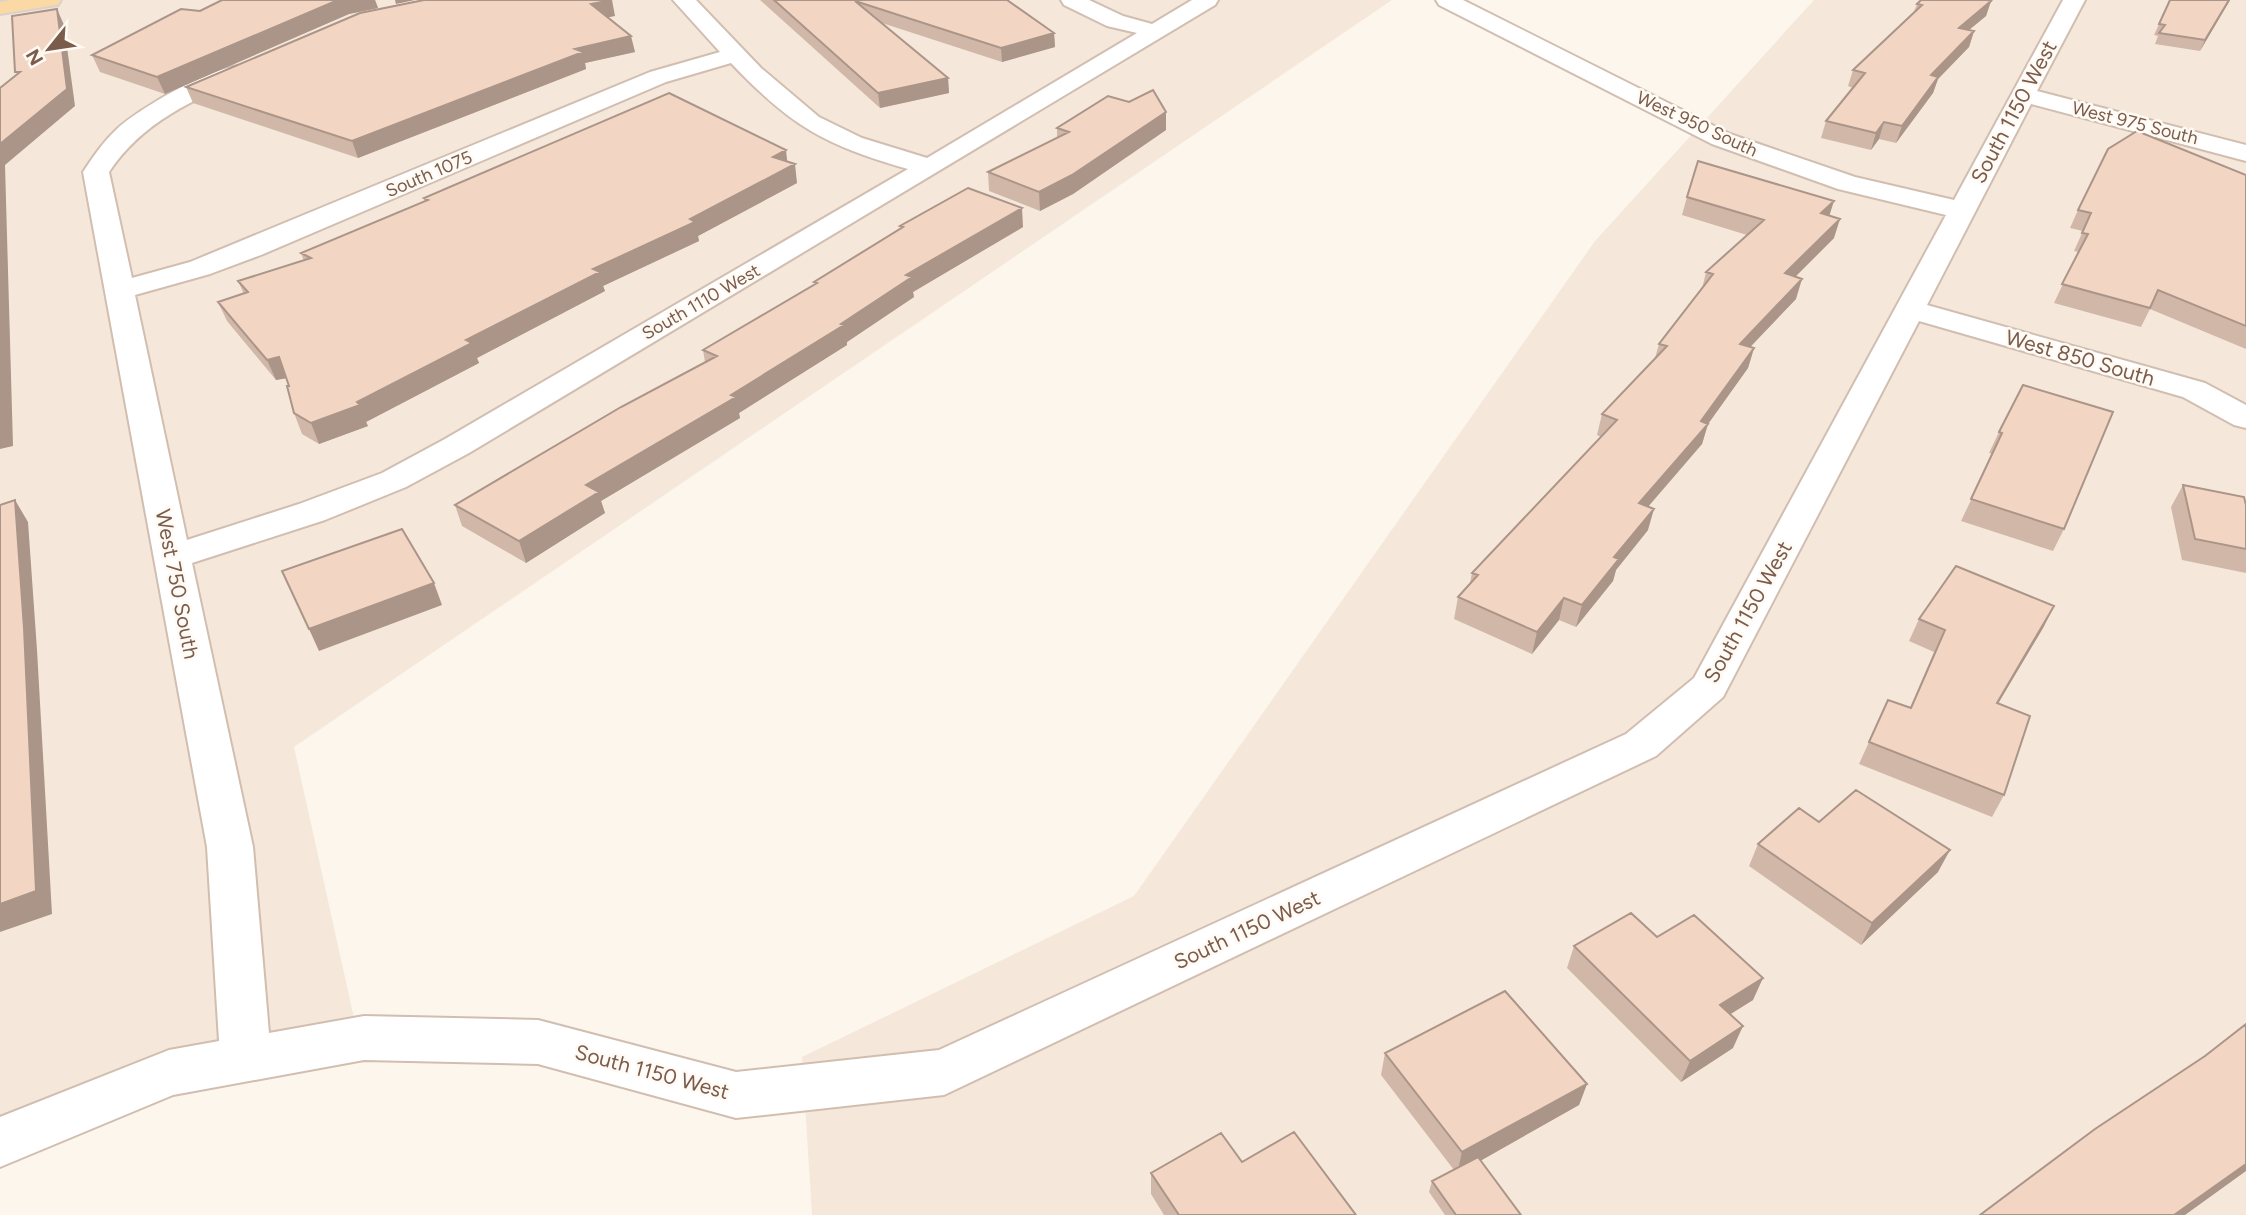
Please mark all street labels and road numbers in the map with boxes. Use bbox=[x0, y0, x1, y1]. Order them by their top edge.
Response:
street label: South 1150 West bbox=[1965, 36, 2062, 187]
street label: West 950 South bbox=[1633, 86, 1761, 162]
street label: West 975 South bbox=[2070, 97, 2200, 149]
street label: South 1075 bbox=[382, 146, 476, 202]
street label: South 1110 West bbox=[638, 259, 764, 345]
street label: West 850 South bbox=[2003, 324, 2157, 391]
street label: West 750 South bbox=[151, 507, 204, 661]
street label: South 1150 West bbox=[1698, 536, 1797, 687]
street label: South 1150 West bbox=[1170, 885, 1324, 974]
street label: South 1150 West bbox=[572, 1039, 732, 1104]

